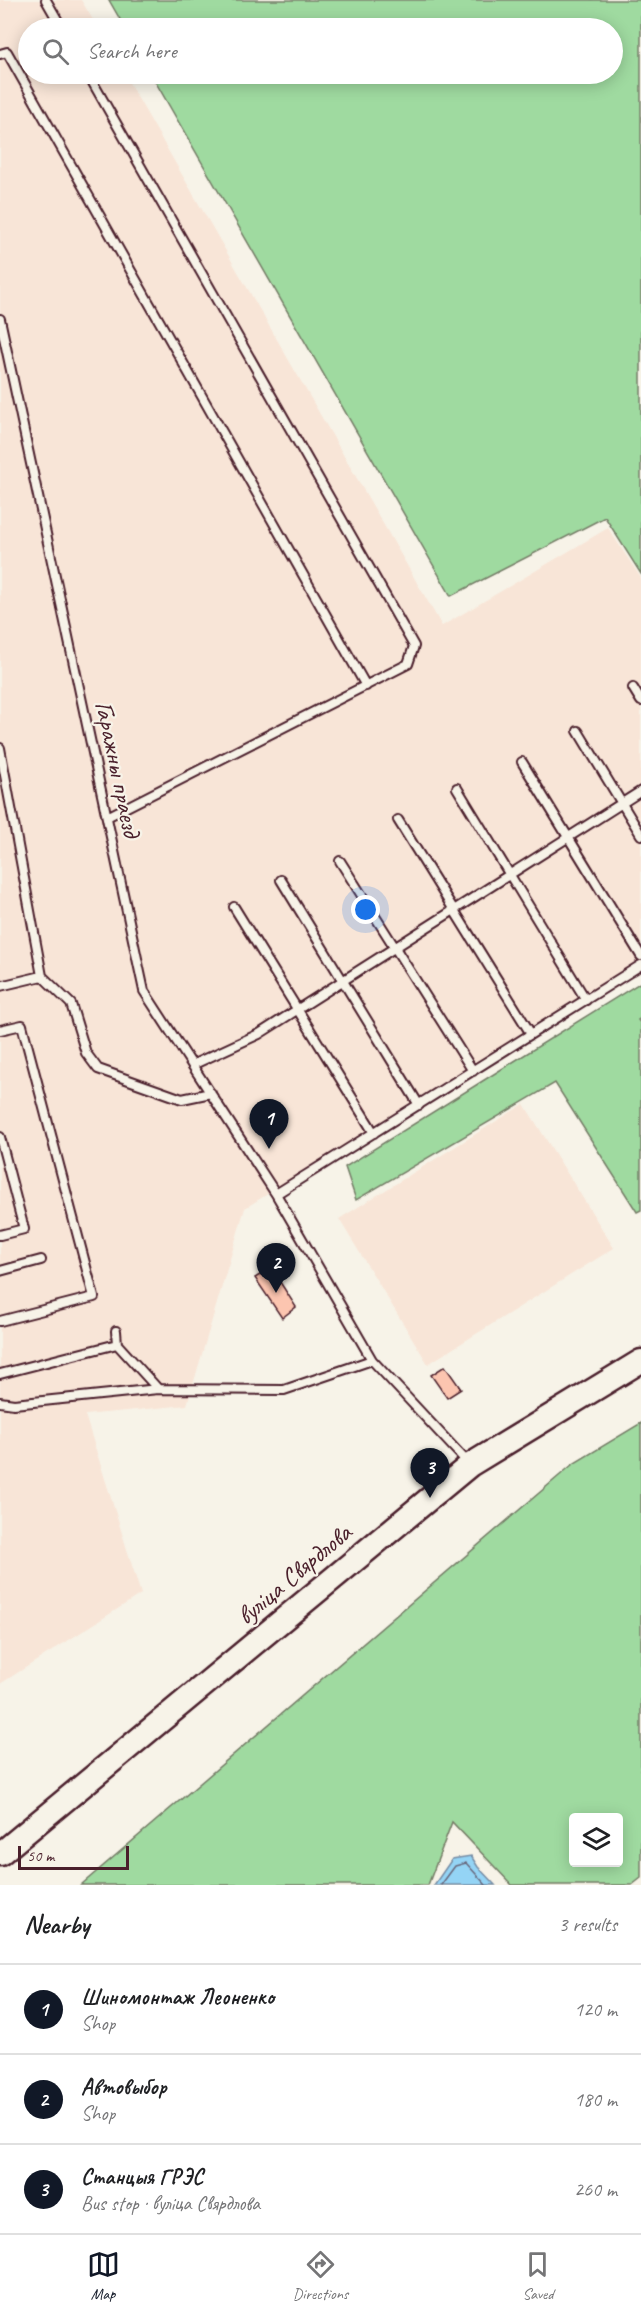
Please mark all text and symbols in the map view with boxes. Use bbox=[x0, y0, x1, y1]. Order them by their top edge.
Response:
search box bbox=[18, 18, 623, 84]
icon: search bbox=[39, 35, 72, 68]
text: Search here bbox=[87, 37, 177, 65]
street label: Гаражны праезд bbox=[87, 698, 149, 843]
your location bbox=[351, 895, 380, 924]
pin: 1 bbox=[250, 1100, 288, 1149]
pin: 2 bbox=[256, 1244, 296, 1293]
pin: 3 bbox=[410, 1448, 450, 1498]
street label: вуліца Свярдлова bbox=[230, 1515, 360, 1632]
map controls bbox=[569, 1813, 623, 1867]
button: layers bbox=[569, 1813, 623, 1867]
scale bar bbox=[18, 1843, 129, 1870]
text: 50 m bbox=[27, 1846, 54, 1866]
text: Nearby bbox=[24, 1908, 89, 1941]
text: 3 results bbox=[558, 1912, 617, 1937]
text: Шиномонтаж Леоненко bbox=[81, 1983, 274, 2011]
text: 1 bbox=[39, 1997, 48, 2022]
text: 120 m bbox=[574, 1997, 617, 2022]
text: Shop bbox=[81, 2011, 115, 2036]
text: Автовыбор bbox=[81, 2073, 167, 2101]
text: 2 bbox=[39, 2087, 48, 2112]
text: 180 m bbox=[574, 2087, 617, 2112]
text: Shop bbox=[81, 2101, 115, 2126]
text: Станцыя ГРЭС bbox=[81, 2163, 203, 2191]
text: 3 bbox=[39, 2177, 48, 2202]
text: 260 m bbox=[574, 2177, 617, 2202]
text: Bus stop · вуліца Свярдлова bbox=[81, 2191, 260, 2216]
tab: Map bbox=[87, 2248, 120, 2304]
tab: Directions bbox=[293, 2248, 348, 2304]
tab: Saved bbox=[521, 2248, 554, 2304]

